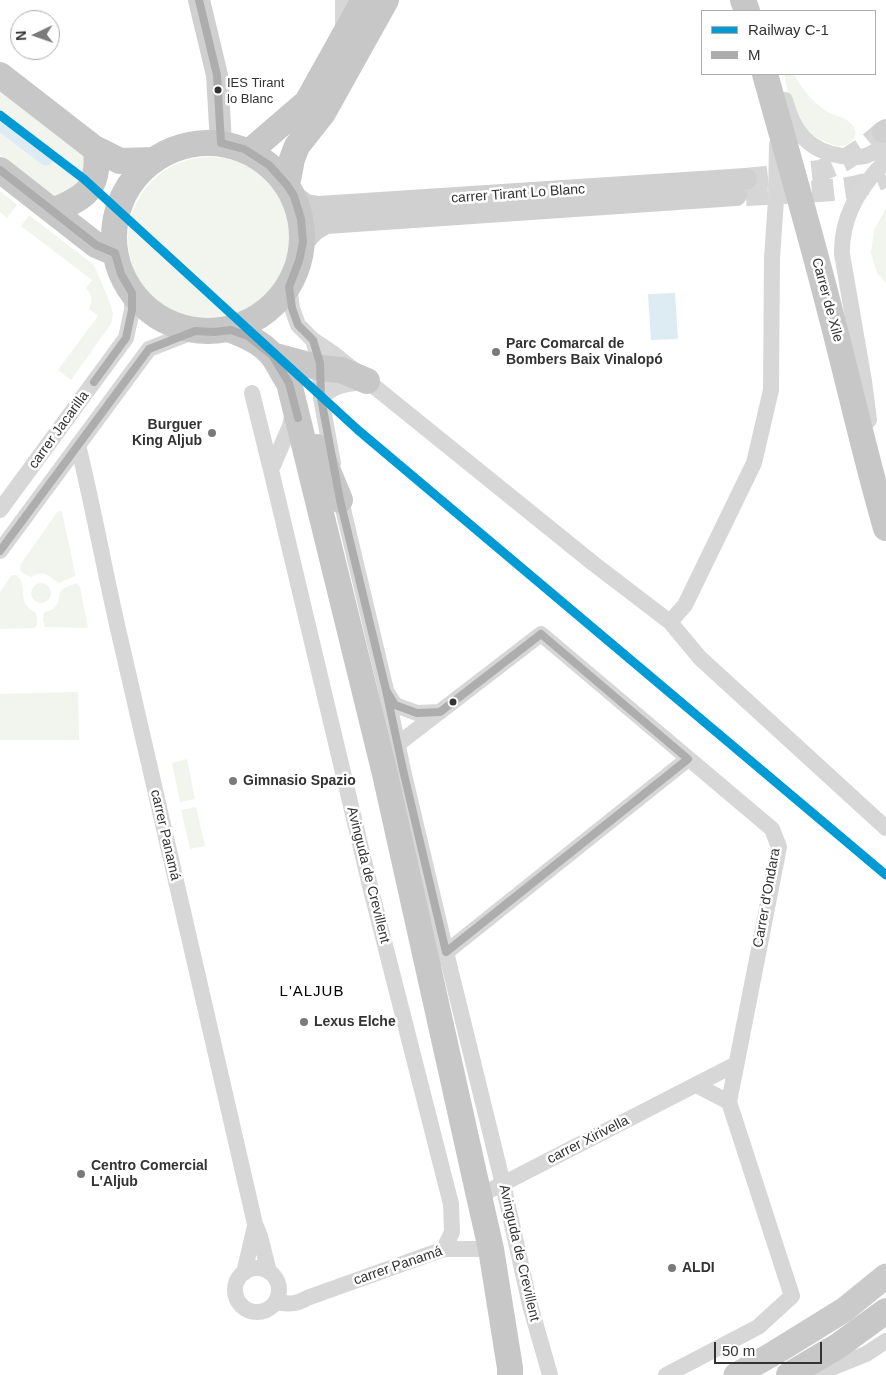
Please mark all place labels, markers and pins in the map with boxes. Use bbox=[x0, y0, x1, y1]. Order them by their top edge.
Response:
place label: IES Tirant lo Blanc bbox=[227, 75, 284, 106]
marker: IES Tirant lo Blanc bbox=[213, 85, 223, 95]
place label: Parc Comarcal de Bombers Baix Vinalopó bbox=[506, 336, 663, 368]
marker: Parc Comarcal de Bombers Baix Vinalopó bbox=[490, 346, 502, 358]
place label: Burguer King Aljub bbox=[132, 417, 202, 450]
marker: Burguer King Aljub bbox=[206, 427, 218, 439]
unlabelled marker bbox=[448, 697, 458, 707]
place label: Gimnasio Spazio bbox=[243, 773, 356, 789]
marker: Gimnasio Spazio bbox=[227, 775, 239, 787]
place label: Lexus Elche bbox=[314, 1014, 396, 1030]
marker: Lexus Elche bbox=[298, 1016, 310, 1028]
place label: Centro Comercial L'Aljub bbox=[91, 1158, 208, 1190]
marker: Centro Comercial L'Aljub bbox=[75, 1168, 87, 1180]
place label: ALDI bbox=[682, 1260, 715, 1276]
marker: ALDI bbox=[666, 1262, 678, 1274]

